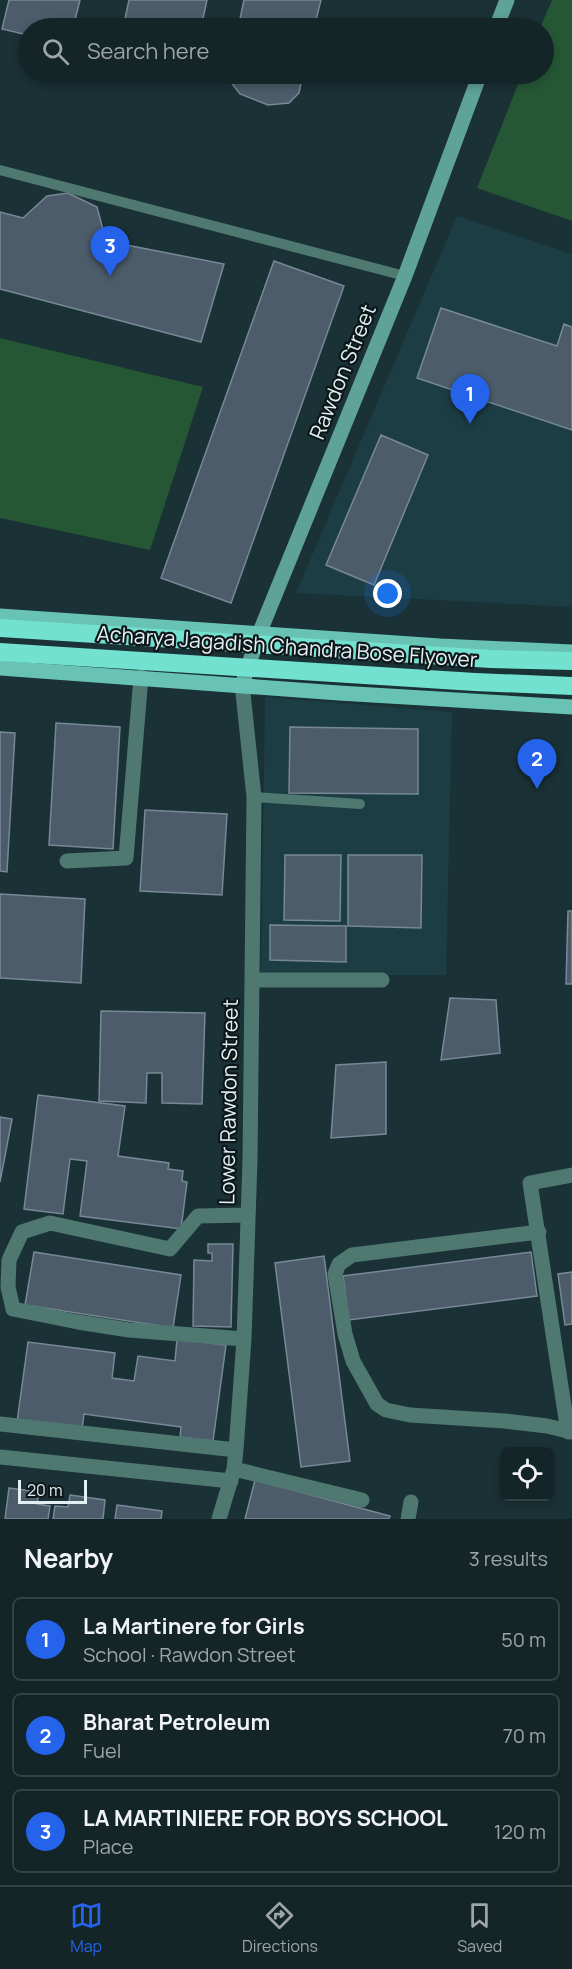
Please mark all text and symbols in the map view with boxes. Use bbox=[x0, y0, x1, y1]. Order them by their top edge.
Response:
search box bbox=[18, 18, 554, 84]
icon: search bbox=[39, 35, 72, 68]
text: Search here bbox=[87, 36, 209, 66]
pin: 3 bbox=[90, 226, 130, 276]
street label: Rawdon Street bbox=[302, 300, 382, 443]
pin: 1 bbox=[450, 374, 490, 424]
your location bbox=[373, 579, 402, 608]
street label: Acharya Jagadish Chandra Bose Flyover bbox=[96, 619, 479, 673]
pin: 2 bbox=[518, 740, 556, 789]
street label: Lower Rawdon Street bbox=[212, 999, 244, 1205]
map controls bbox=[500, 1447, 554, 1501]
button: locate bbox=[500, 1447, 554, 1501]
scale bar bbox=[18, 1477, 87, 1504]
text: 20 m bbox=[27, 1479, 63, 1501]
text: Nearby bbox=[24, 1540, 113, 1576]
text: 3 results bbox=[469, 1545, 548, 1572]
text: La Martinere for Girls bbox=[83, 1611, 305, 1641]
text: 1 bbox=[41, 1626, 50, 1653]
text: 50 m bbox=[501, 1626, 546, 1653]
text: School · Rawdon Street bbox=[83, 1641, 296, 1668]
text: Bharat Petroleum bbox=[83, 1707, 270, 1737]
text: 2 bbox=[40, 1722, 51, 1749]
text: 70 m bbox=[503, 1722, 546, 1749]
text: Fuel bbox=[83, 1737, 121, 1764]
text: LA MARTINIERE FOR BOYS SCHOOL bbox=[83, 1803, 448, 1833]
text: 3 bbox=[40, 1818, 51, 1845]
text: 120 m bbox=[494, 1818, 546, 1845]
text: Place bbox=[83, 1833, 133, 1860]
tab: Map bbox=[70, 1899, 103, 1957]
tab: Directions bbox=[242, 1899, 318, 1957]
tab: Saved bbox=[457, 1899, 502, 1957]

